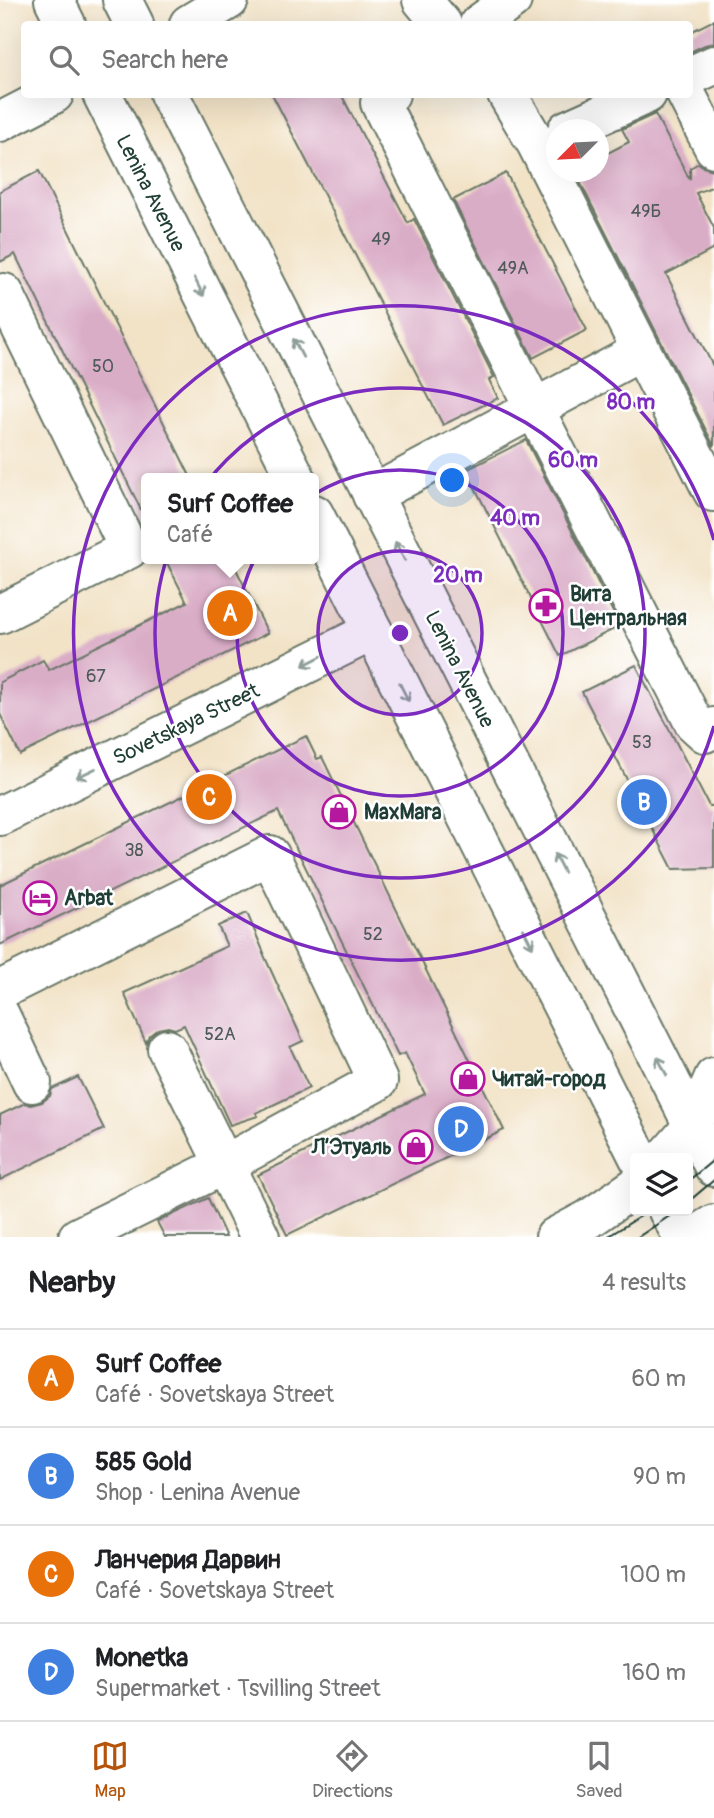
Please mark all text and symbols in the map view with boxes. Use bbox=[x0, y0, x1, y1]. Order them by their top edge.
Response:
search box bbox=[21, 21, 693, 98]
icon: search bbox=[45, 41, 83, 79]
text: Search here bbox=[101, 44, 228, 76]
north arrow bbox=[546, 119, 609, 182]
street label: Lenina Avenue bbox=[109, 130, 192, 257]
house number: 49Б bbox=[631, 200, 661, 223]
house number: 49 bbox=[371, 228, 391, 251]
house number: 49А bbox=[497, 257, 529, 280]
one-way arrow bbox=[192, 276, 206, 296]
one-way arrow bbox=[290, 338, 304, 359]
house number: 50 bbox=[92, 355, 114, 378]
text: 80 m bbox=[607, 389, 655, 416]
text: 60 m bbox=[548, 447, 598, 474]
your location bbox=[435, 463, 469, 497]
popup bbox=[141, 473, 319, 564]
text: Surf Coffee bbox=[167, 488, 293, 520]
text: 40 m bbox=[490, 505, 540, 532]
text: Café bbox=[167, 520, 213, 549]
one-way arrow bbox=[393, 541, 407, 561]
text: 20 m bbox=[433, 562, 483, 589]
place label: Вита Центральная bbox=[570, 581, 687, 632]
pin: A bbox=[207, 587, 253, 639]
pharmacy icon: Вита Центральная bbox=[527, 587, 565, 625]
street label: Lenina Avenue bbox=[418, 606, 501, 733]
centre of rings bbox=[388, 621, 412, 645]
one-way arrow bbox=[302, 655, 323, 669]
house number: 67 bbox=[86, 665, 106, 688]
street label: Sovetskaya Street bbox=[108, 677, 264, 772]
one-way arrow bbox=[397, 681, 411, 702]
house number: 53 bbox=[632, 731, 652, 754]
one-way arrow bbox=[76, 767, 97, 781]
pin: C bbox=[186, 771, 232, 823]
pin: B bbox=[621, 776, 667, 828]
shop icon: MaxMara bbox=[320, 793, 358, 831]
place label: MaxMara bbox=[364, 799, 442, 826]
house number: 38 bbox=[124, 839, 144, 862]
one-way arrow bbox=[551, 853, 565, 874]
hotel icon: Arbat bbox=[21, 879, 59, 917]
place label: Arbat bbox=[64, 885, 114, 912]
house number: 52 bbox=[363, 923, 383, 946]
one-way arrow bbox=[522, 928, 536, 948]
house number: 52А bbox=[204, 1023, 236, 1046]
one-way arrow bbox=[654, 1056, 668, 1076]
shop icon: Читай-город bbox=[449, 1060, 487, 1098]
place label: Читай-город bbox=[492, 1066, 606, 1093]
pin: D bbox=[438, 1103, 484, 1155]
shop icon: Л’Этуаль bbox=[397, 1128, 435, 1166]
place label: Л’Этуаль bbox=[311, 1134, 392, 1161]
map controls bbox=[630, 1153, 693, 1216]
button: layers bbox=[630, 1153, 693, 1216]
text: Nearby bbox=[28, 1264, 115, 1301]
text: 4 results bbox=[602, 1268, 686, 1297]
text: Surf Coffee bbox=[95, 1348, 221, 1380]
text: A bbox=[44, 1364, 58, 1393]
text: 60 m bbox=[631, 1364, 686, 1393]
text: Café · Sovetskaya Street bbox=[95, 1380, 334, 1409]
text: 585 Gold bbox=[95, 1446, 192, 1478]
text: B bbox=[44, 1462, 58, 1491]
text: 90 m bbox=[633, 1462, 686, 1491]
text: Shop · Lenina Avenue bbox=[95, 1478, 300, 1507]
text: Ланчерия Дарвин bbox=[95, 1544, 281, 1576]
text: C bbox=[44, 1560, 58, 1589]
text: 100 m bbox=[620, 1560, 686, 1589]
text: Café · Sovetskaya Street bbox=[95, 1576, 334, 1605]
text: Monetka bbox=[95, 1642, 188, 1674]
text: D bbox=[44, 1658, 58, 1687]
text: 160 m bbox=[622, 1658, 686, 1687]
text: Supermarket · Tsvilling Street bbox=[95, 1674, 380, 1703]
tab: Map bbox=[91, 1737, 129, 1803]
tab: Directions bbox=[312, 1737, 393, 1803]
tab: Saved bbox=[575, 1737, 623, 1803]

